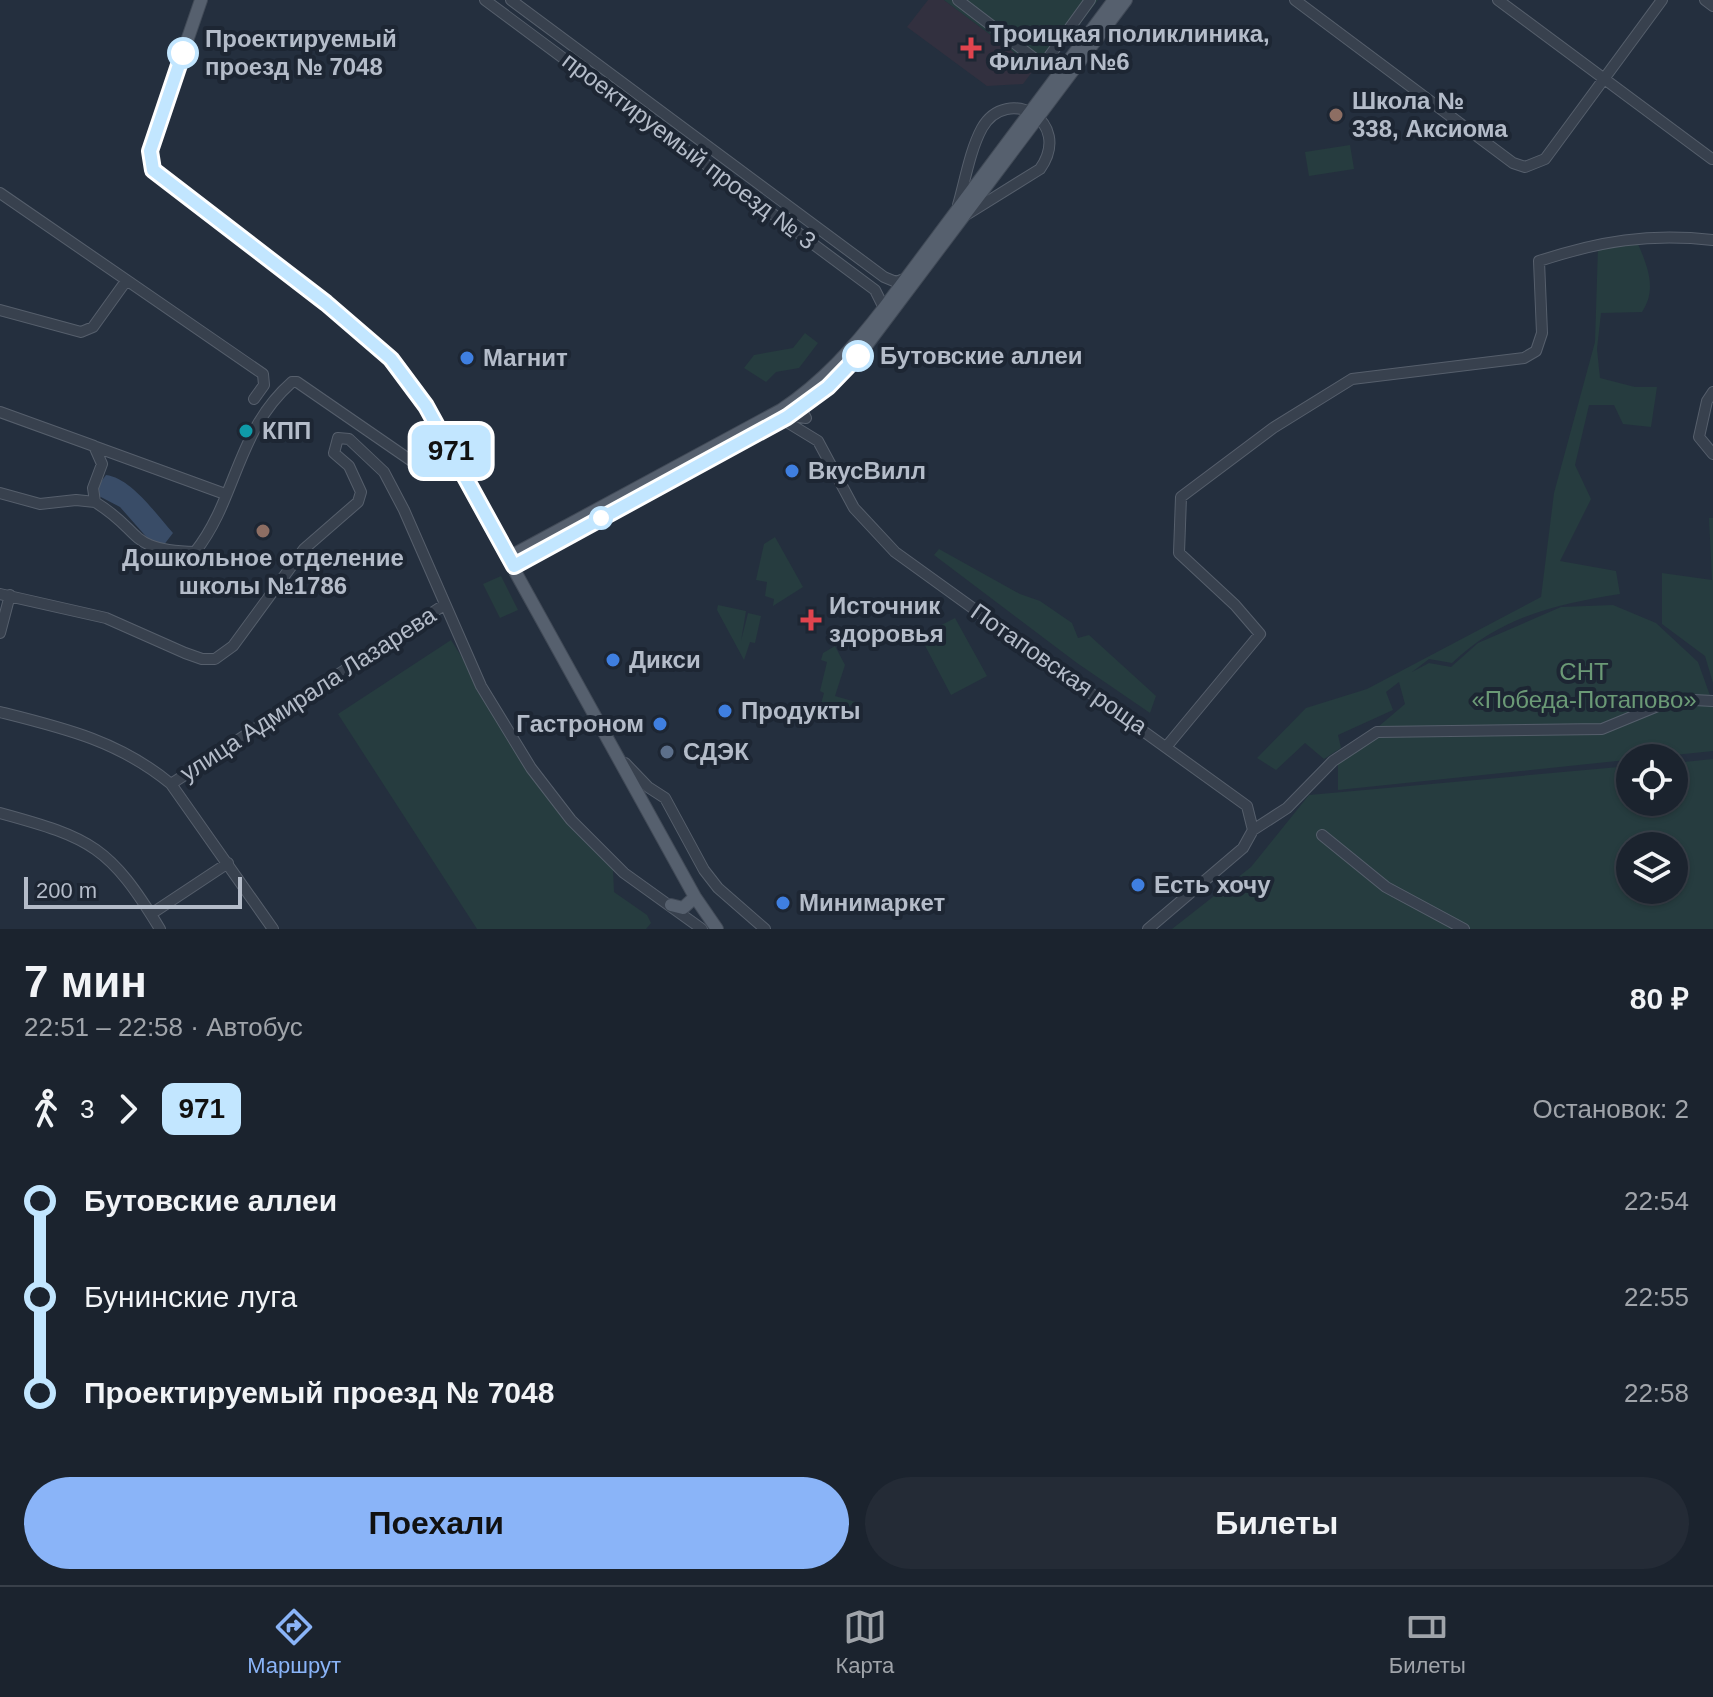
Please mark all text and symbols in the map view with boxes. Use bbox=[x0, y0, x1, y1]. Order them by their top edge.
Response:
place label: Троицкая поликлиника, Филиал №6 bbox=[989, 20, 1270, 75]
place label: Проектируемый проезд № 7048 bbox=[205, 25, 397, 80]
marker: Троицкая поликлиника, Филиал №6 bbox=[960, 37, 982, 59]
marker: Проектируемый проезд № 7048 bbox=[168, 38, 198, 68]
street label: проектируемый проезд № 3 bbox=[558, 47, 821, 255]
place label: Школа № 338, Аксиома bbox=[1352, 87, 1508, 142]
marker: Школа № 338, Аксиома bbox=[1327, 106, 1345, 124]
marker: Бутовские аллеи bbox=[843, 341, 873, 371]
place label: Бутовские аллеи bbox=[880, 342, 1083, 369]
place label: Магнит bbox=[483, 344, 568, 371]
marker: Магнит bbox=[458, 349, 476, 367]
place label: КПП bbox=[262, 417, 311, 444]
marker: КПП bbox=[237, 422, 255, 440]
line badge: 971 bbox=[405, 425, 497, 477]
text: 971 bbox=[428, 435, 474, 466]
place label: ВкусВилл bbox=[808, 457, 926, 484]
marker: ВкусВилл bbox=[783, 462, 801, 480]
unlabelled marker bbox=[590, 507, 612, 529]
marker: Дошкольное отделение школы №1786 bbox=[254, 522, 272, 540]
place label: Дошкольное отделение школы №1786 bbox=[122, 544, 404, 599]
place label: Источник здоровья bbox=[829, 592, 944, 647]
street label: Потаповская роща bbox=[966, 598, 1153, 740]
street label: улица Адмирала Лазарева bbox=[175, 600, 441, 786]
marker: Источник здоровья bbox=[800, 609, 822, 631]
place label: Дикси bbox=[629, 646, 701, 673]
marker: Дикси bbox=[604, 651, 622, 669]
park label: СНТ «Победа-Потапово» bbox=[1471, 658, 1697, 713]
place label: Продукты bbox=[741, 697, 860, 724]
marker: Продукты bbox=[716, 702, 734, 720]
place label: Гастроном bbox=[516, 710, 644, 737]
marker: Гастроном bbox=[651, 715, 669, 733]
place label: СДЭК bbox=[683, 738, 749, 765]
marker: СДЭК bbox=[658, 743, 676, 761]
map controls bbox=[1616, 744, 1688, 904]
button: locate bbox=[1616, 744, 1688, 816]
button: layers bbox=[1616, 832, 1688, 904]
place label: Есть хочу bbox=[1154, 871, 1271, 898]
scale bar bbox=[24, 873, 242, 909]
marker: Есть хочу bbox=[1129, 876, 1147, 894]
text: 200 m bbox=[36, 878, 97, 903]
place label: Минимаркет bbox=[799, 889, 945, 916]
marker: Минимаркет bbox=[774, 894, 792, 912]
text: 7 мин bbox=[24, 957, 147, 1006]
text: 80 ₽ bbox=[1630, 982, 1689, 1015]
text: 22:51 – 22:58 · Автобус bbox=[24, 1012, 303, 1042]
icon: walk bbox=[24, 1087, 68, 1131]
icon: forward bbox=[106, 1087, 150, 1131]
text: 971 bbox=[178, 1093, 225, 1124]
text: 3 bbox=[80, 1094, 94, 1124]
text: Остановок: 2 bbox=[1533, 1094, 1689, 1124]
text: Бутовские аллеи bbox=[84, 1184, 337, 1217]
text: 22:54 bbox=[1624, 1186, 1689, 1216]
text: Бунинские луга bbox=[84, 1280, 297, 1313]
text: 22:55 bbox=[1624, 1282, 1689, 1312]
text: Проектируемый проезд № 7048 bbox=[84, 1376, 554, 1409]
text: 22:58 bbox=[1624, 1378, 1689, 1408]
button: Поехали bbox=[24, 1477, 849, 1569]
button: Билеты bbox=[865, 1477, 1689, 1569]
tab: Маршрут bbox=[247, 1605, 341, 1679]
tab: Карта bbox=[835, 1605, 894, 1679]
tab: Билеты bbox=[1389, 1605, 1466, 1679]

